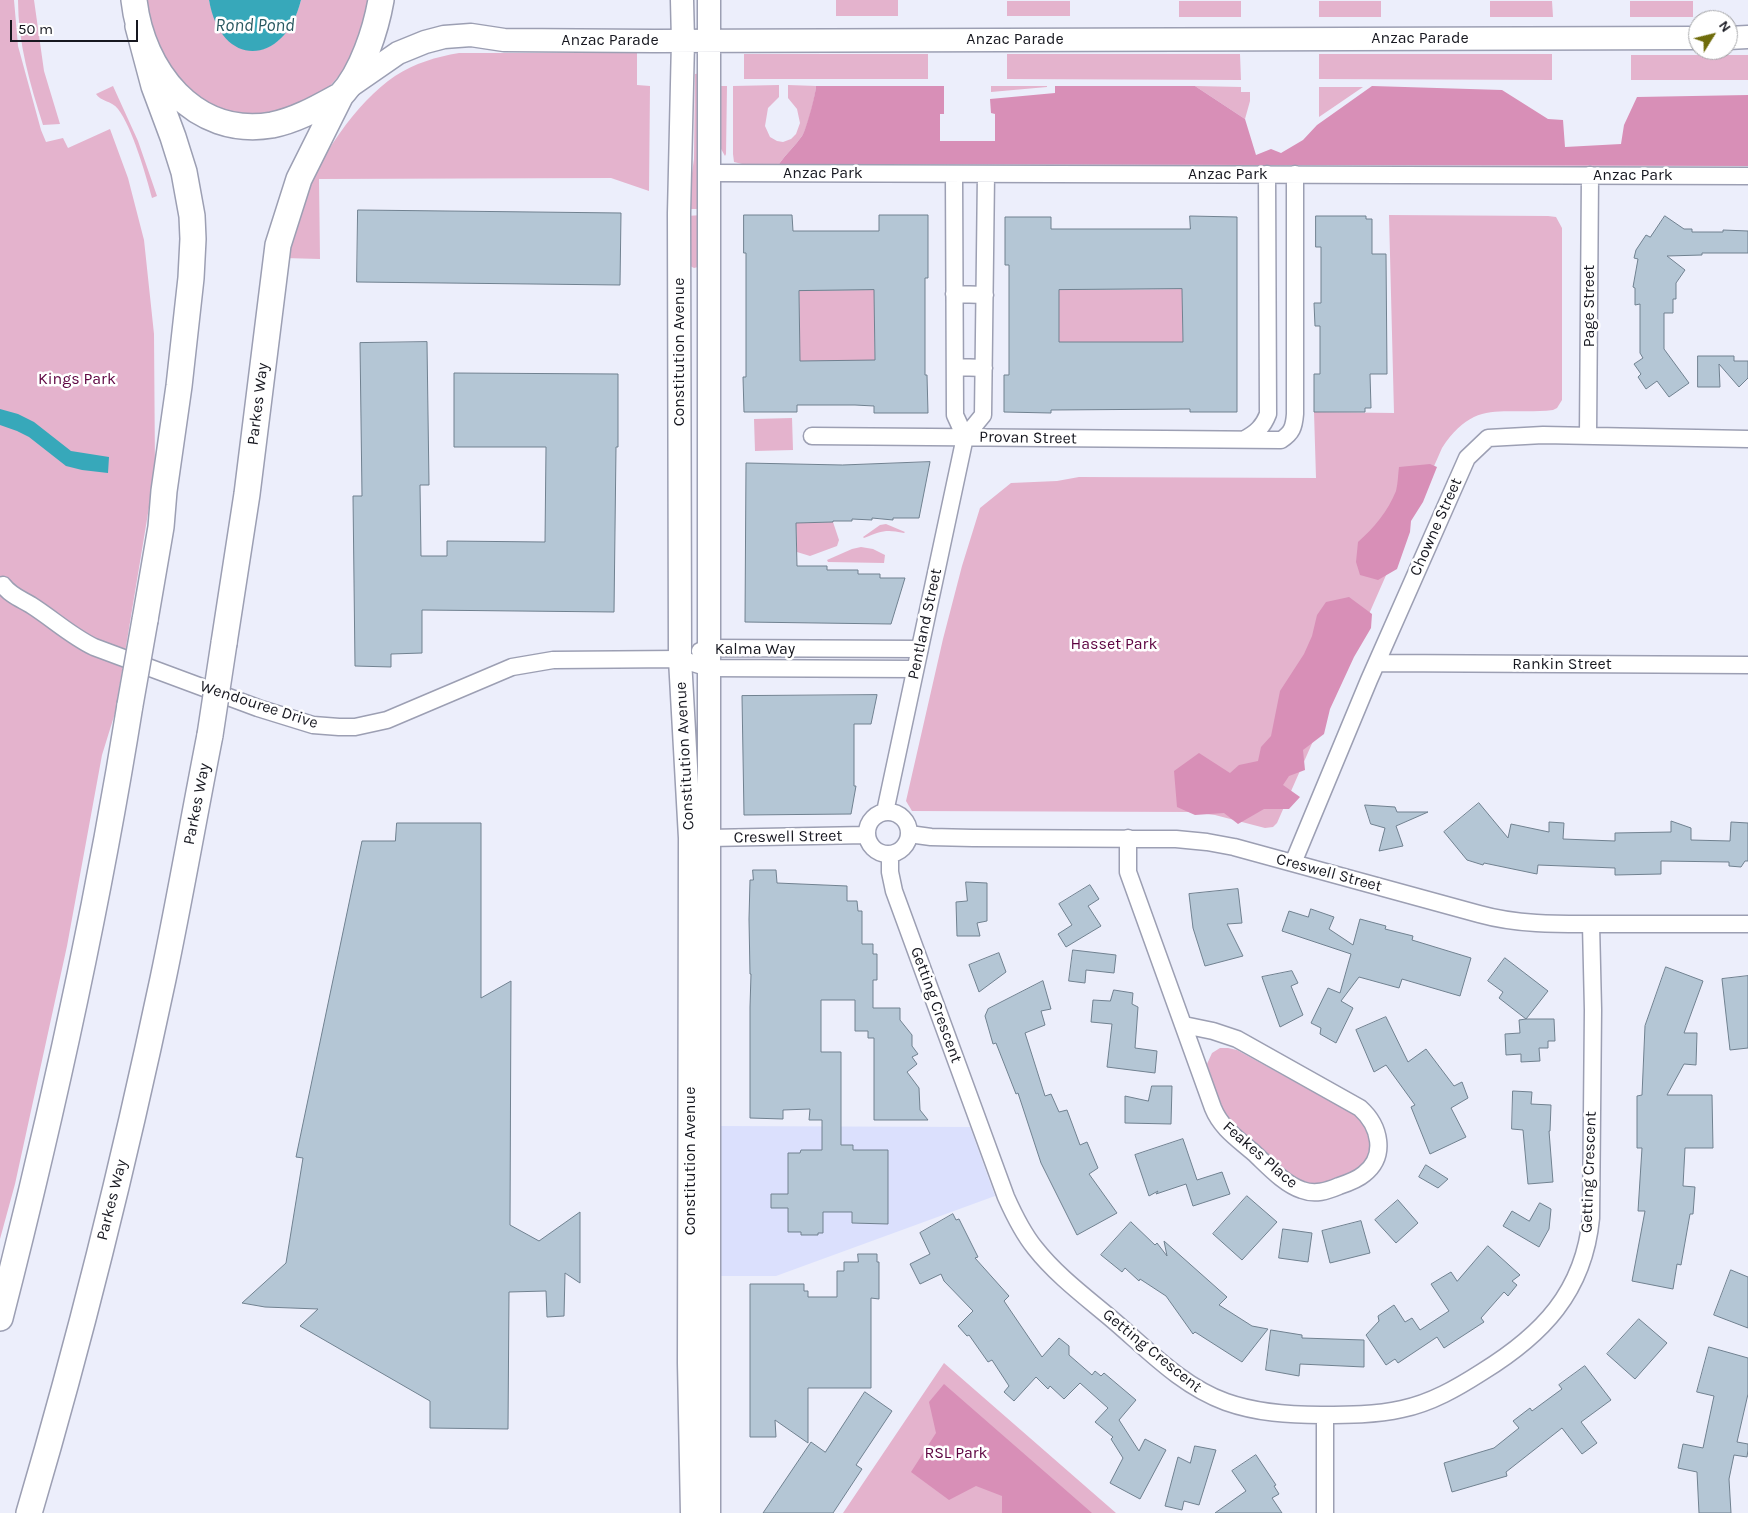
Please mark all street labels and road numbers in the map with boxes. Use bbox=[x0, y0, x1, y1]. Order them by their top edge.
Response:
street label: Anzac Parade bbox=[1371, 28, 1469, 48]
street label: Anzac Parade bbox=[966, 29, 1064, 49]
street label: Anzac Parade bbox=[561, 30, 659, 50]
street label: Anzac Park bbox=[783, 163, 863, 183]
street label: Anzac Park bbox=[1188, 164, 1268, 184]
street label: Anzac Park bbox=[1593, 165, 1673, 185]
street label: Page Street bbox=[1579, 265, 1599, 347]
street label: Constitution Avenue bbox=[669, 278, 689, 426]
street label: Parkes Way bbox=[243, 362, 273, 446]
street label: Provan Street bbox=[979, 428, 1077, 448]
street label: Chowne Street bbox=[1406, 475, 1466, 579]
street label: Pentland Street bbox=[904, 567, 946, 681]
street label: Kalma Way bbox=[715, 639, 795, 659]
street label: Rankin Street bbox=[1512, 654, 1612, 674]
street label: Wendouree Drive bbox=[198, 677, 320, 733]
street label: Constitution Avenue bbox=[672, 681, 698, 831]
street label: Parkes Way bbox=[180, 761, 214, 847]
street label: Creswell Street bbox=[733, 826, 843, 848]
street label: Creswell Street bbox=[1274, 850, 1384, 896]
street label: Getting Crescent bbox=[906, 944, 966, 1066]
street label: Constitution Avenue bbox=[680, 1087, 700, 1235]
street label: Getting Crescent bbox=[1577, 1111, 1601, 1233]
street label: Feakes Place bbox=[1219, 1117, 1301, 1193]
street label: Parkes Way bbox=[93, 1157, 131, 1243]
street label: Getting Crescent bbox=[1098, 1305, 1206, 1397]

